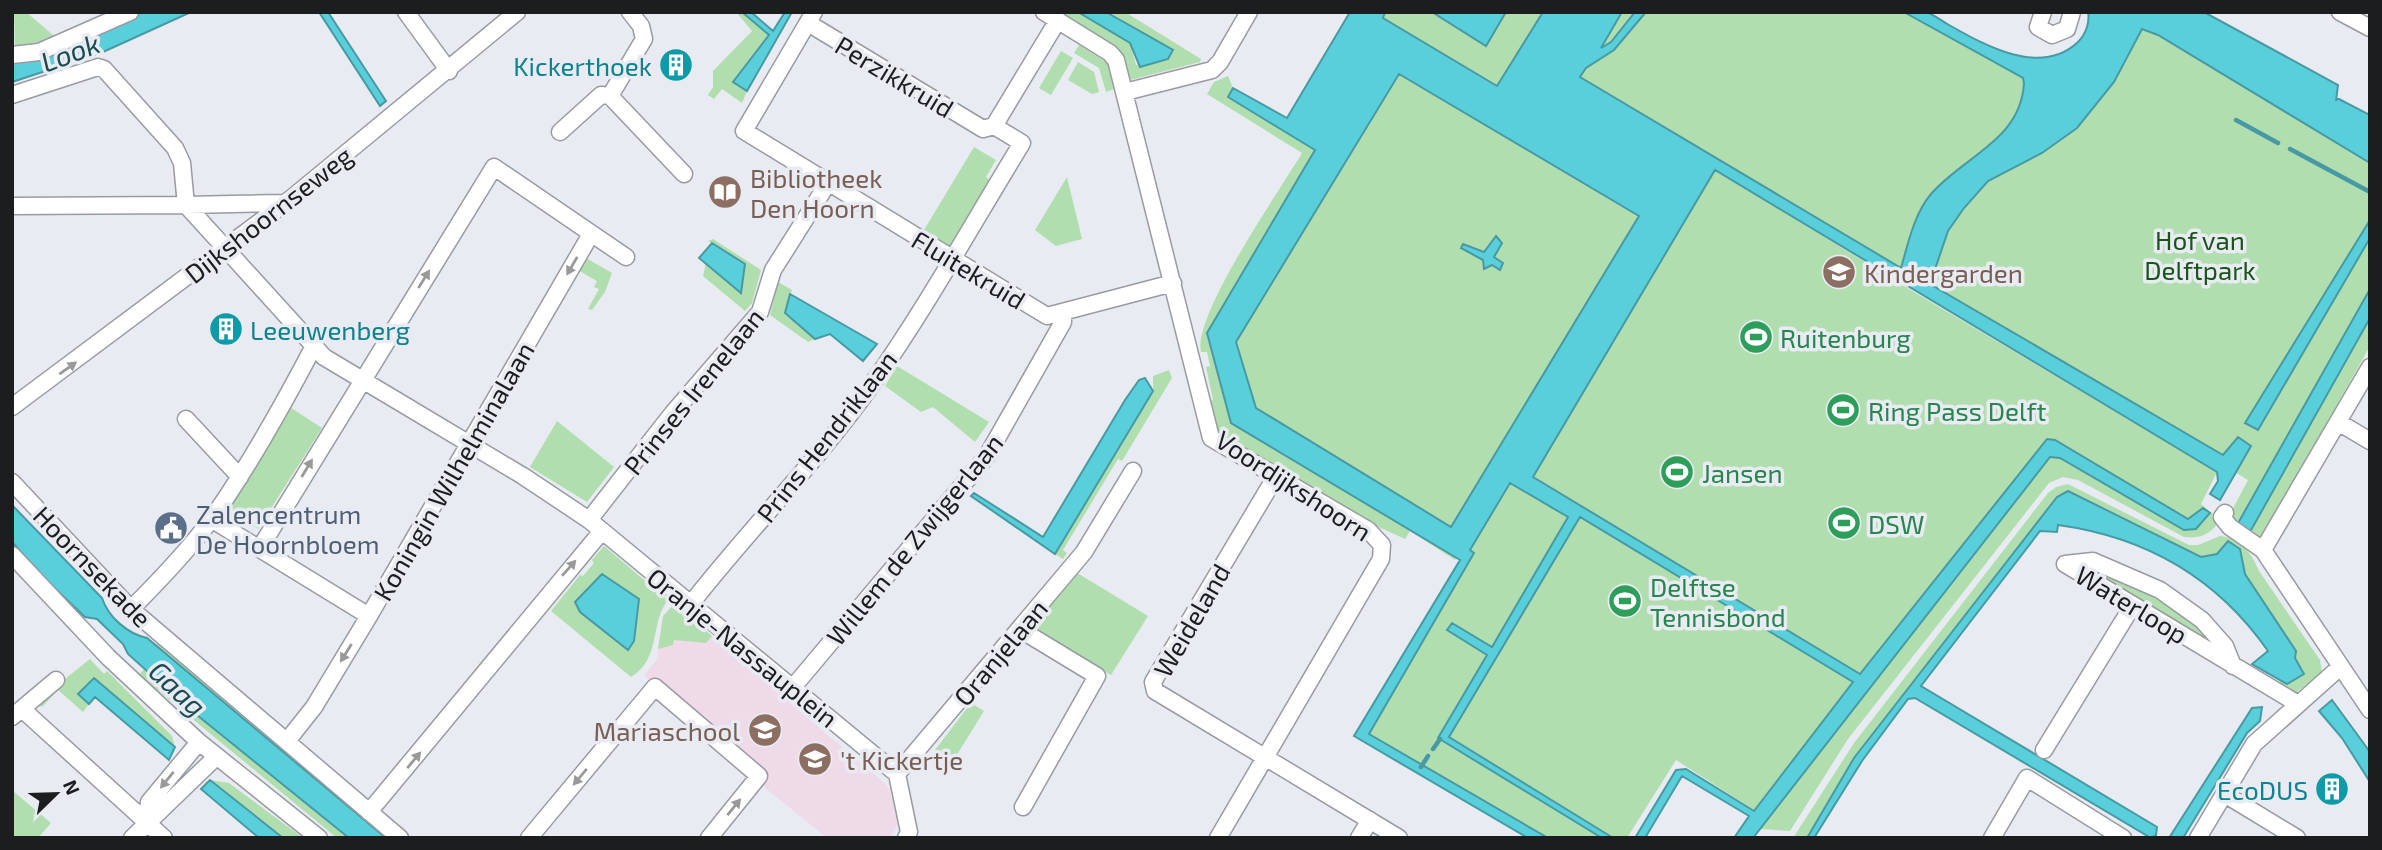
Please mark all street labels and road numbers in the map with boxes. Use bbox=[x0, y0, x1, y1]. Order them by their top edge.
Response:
street label: Perzikkruid bbox=[830, 29, 960, 123]
street label: Dijkshoornseweg bbox=[178, 139, 358, 289]
street label: Fluitekruid bbox=[907, 223, 1031, 315]
street label: Prinses Irenelaan bbox=[617, 302, 769, 480]
street label: Koningin Wilhelminalaan bbox=[366, 336, 540, 606]
street label: Prins Hendriklaan bbox=[749, 344, 903, 528]
street label: Voordijkshoorn bbox=[1210, 423, 1378, 547]
street label: Willem de Zwijgerlaan bbox=[819, 427, 1009, 651]
street label: Hoornsekade bbox=[28, 499, 158, 633]
street label: Weideland bbox=[1146, 558, 1236, 682]
street label: Waterloop bbox=[2070, 558, 2194, 650]
street label: Oranje-Nassauplein bbox=[642, 561, 844, 733]
street label: Oranjelaan bbox=[947, 593, 1053, 711]

